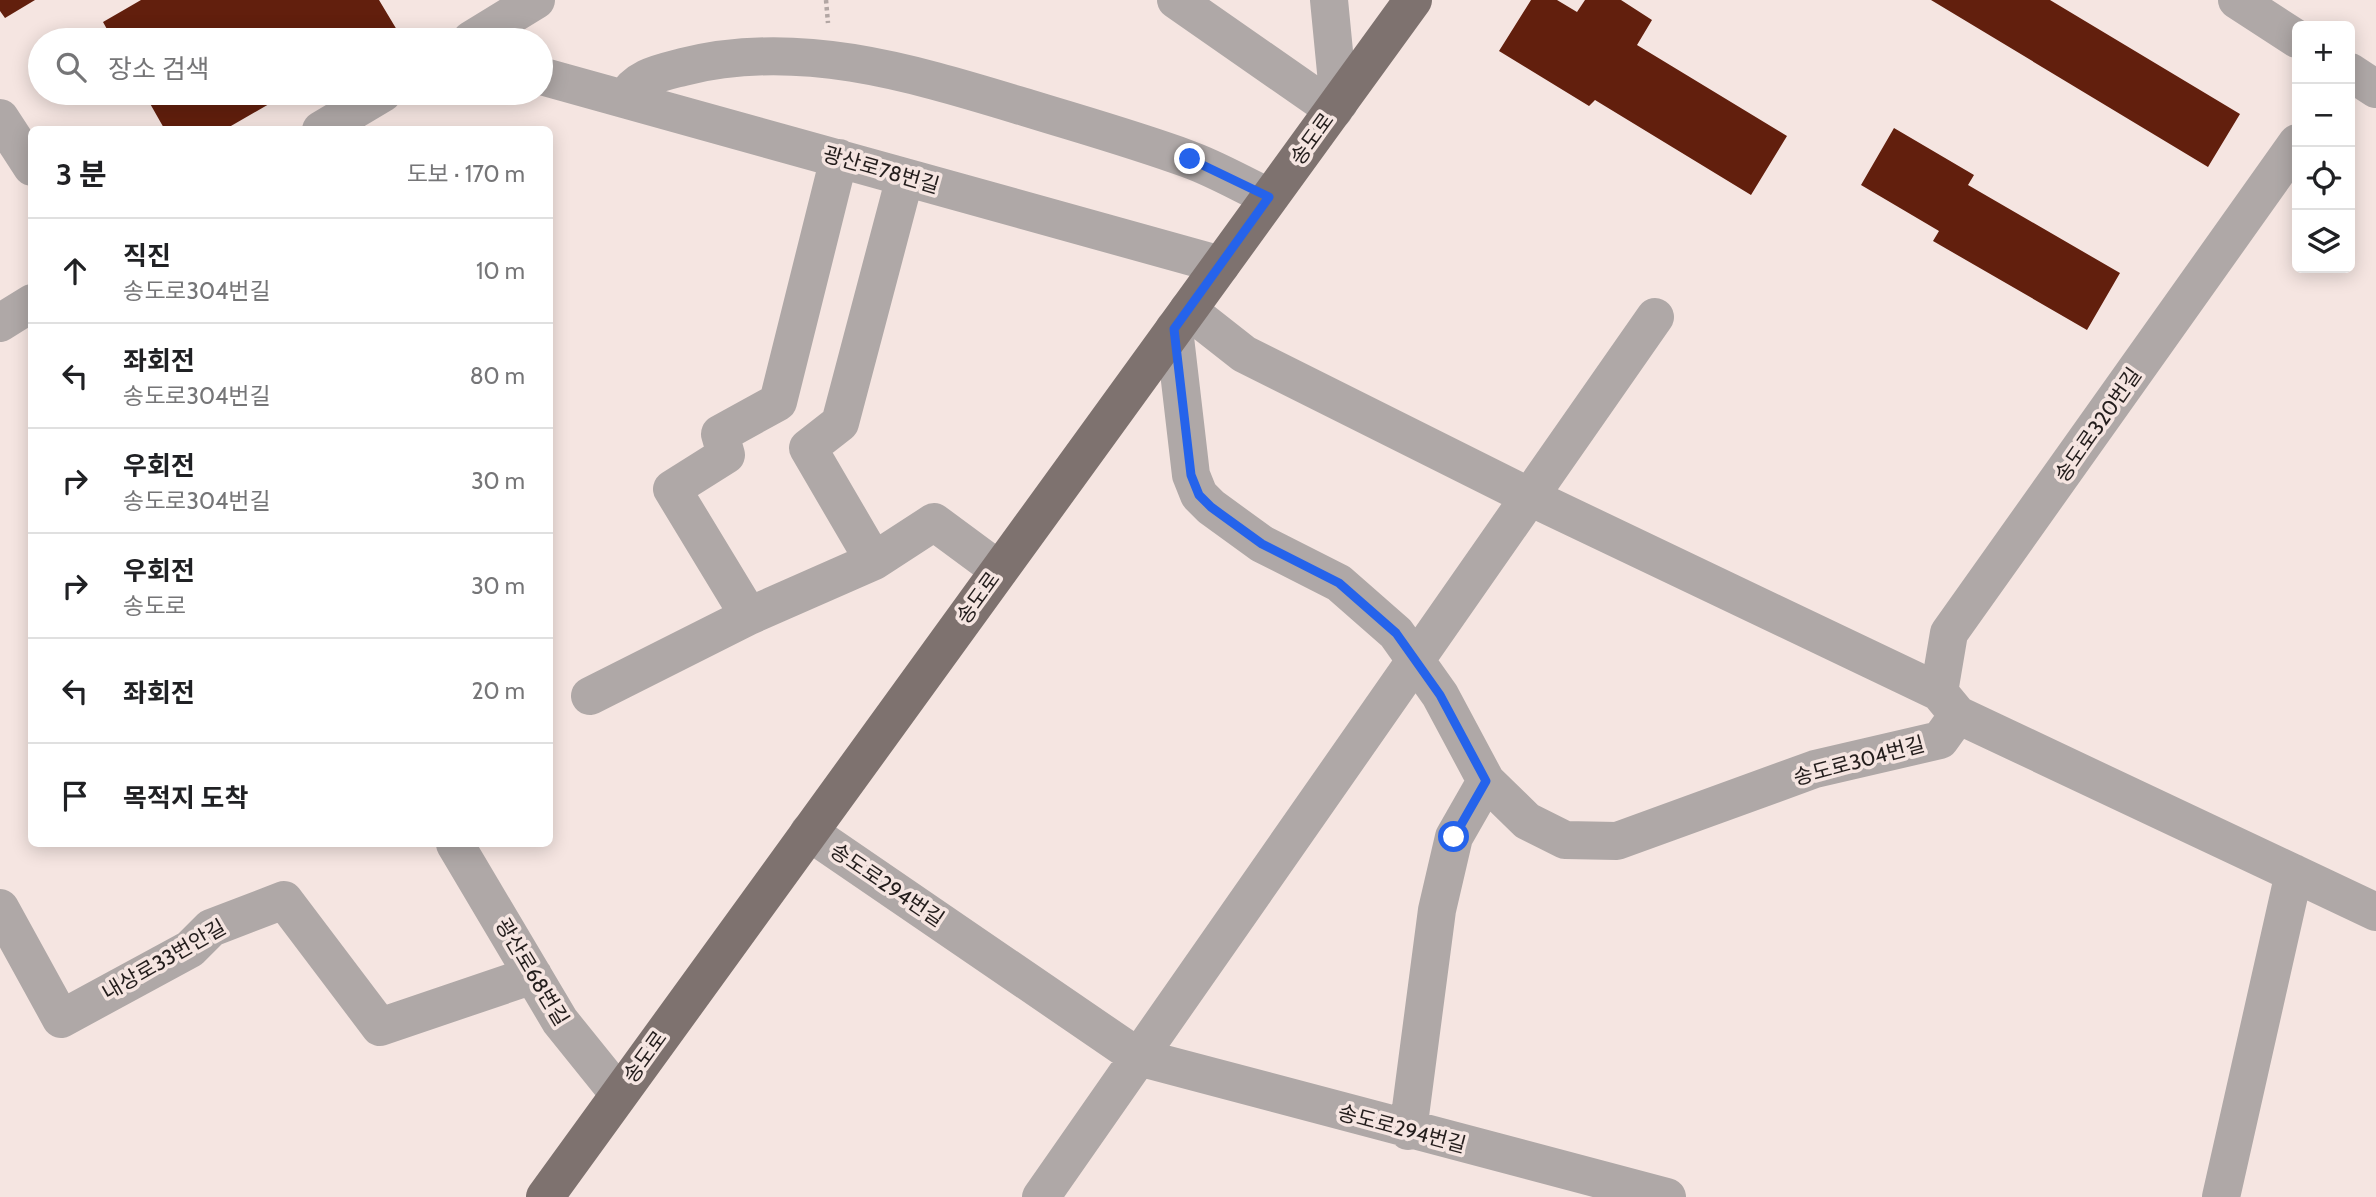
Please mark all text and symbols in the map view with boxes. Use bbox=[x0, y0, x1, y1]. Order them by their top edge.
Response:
map controls bbox=[2292, 21, 2355, 273]
button: + bbox=[2292, 21, 2355, 84]
search box bbox=[28, 28, 553, 105]
icon: search bbox=[52, 48, 90, 86]
text: 장소 검색 bbox=[108, 53, 210, 85]
button: − bbox=[2292, 84, 2355, 147]
street label: 송도로 bbox=[1284, 108, 1339, 170]
street label: 광산로78번길 bbox=[820, 141, 942, 198]
route end bbox=[1174, 143, 1205, 174]
button: locate bbox=[2292, 147, 2355, 210]
text: 3 분 bbox=[56, 156, 107, 193]
text: 도보 · 170 m bbox=[407, 160, 525, 188]
button: layers bbox=[2292, 210, 2355, 273]
text: 직진 bbox=[123, 240, 171, 272]
icon: ahead bbox=[56, 252, 94, 290]
text: 10 m bbox=[476, 257, 525, 285]
text: 송도로304번길 bbox=[123, 277, 271, 305]
text: 좌회전 bbox=[123, 345, 195, 377]
icon: left bbox=[56, 357, 94, 395]
text: 80 m bbox=[470, 362, 525, 390]
street label: 송도로320번길 bbox=[2049, 363, 2146, 487]
text: 송도로304번길 bbox=[123, 382, 271, 410]
text: 우회전 bbox=[123, 450, 195, 482]
icon: right bbox=[56, 462, 94, 500]
text: 30 m bbox=[471, 467, 525, 495]
text: 송도로304번길 bbox=[123, 487, 271, 515]
text: 우회전 bbox=[123, 555, 195, 587]
icon: right bbox=[56, 567, 94, 605]
street label: 송도로 bbox=[950, 567, 1005, 629]
text: 30 m bbox=[471, 572, 525, 600]
text: 송도로 bbox=[123, 592, 186, 620]
icon: left bbox=[56, 672, 94, 710]
text: 좌회전 bbox=[123, 677, 195, 709]
text: 20 m bbox=[472, 677, 525, 705]
street label: 송도로304번길 bbox=[1791, 731, 1927, 790]
icon: arrive bbox=[56, 777, 94, 815]
text: 목적지 도착 bbox=[123, 782, 248, 814]
route start bbox=[1438, 821, 1469, 852]
street label: 송도로294번길 bbox=[826, 837, 949, 932]
street label: 광산로68번길 bbox=[490, 913, 574, 1030]
street label: 내상로33번안길 bbox=[97, 914, 230, 1005]
street label: 송도로 bbox=[617, 1026, 672, 1088]
street label: 송도로294번길 bbox=[1335, 1099, 1469, 1158]

